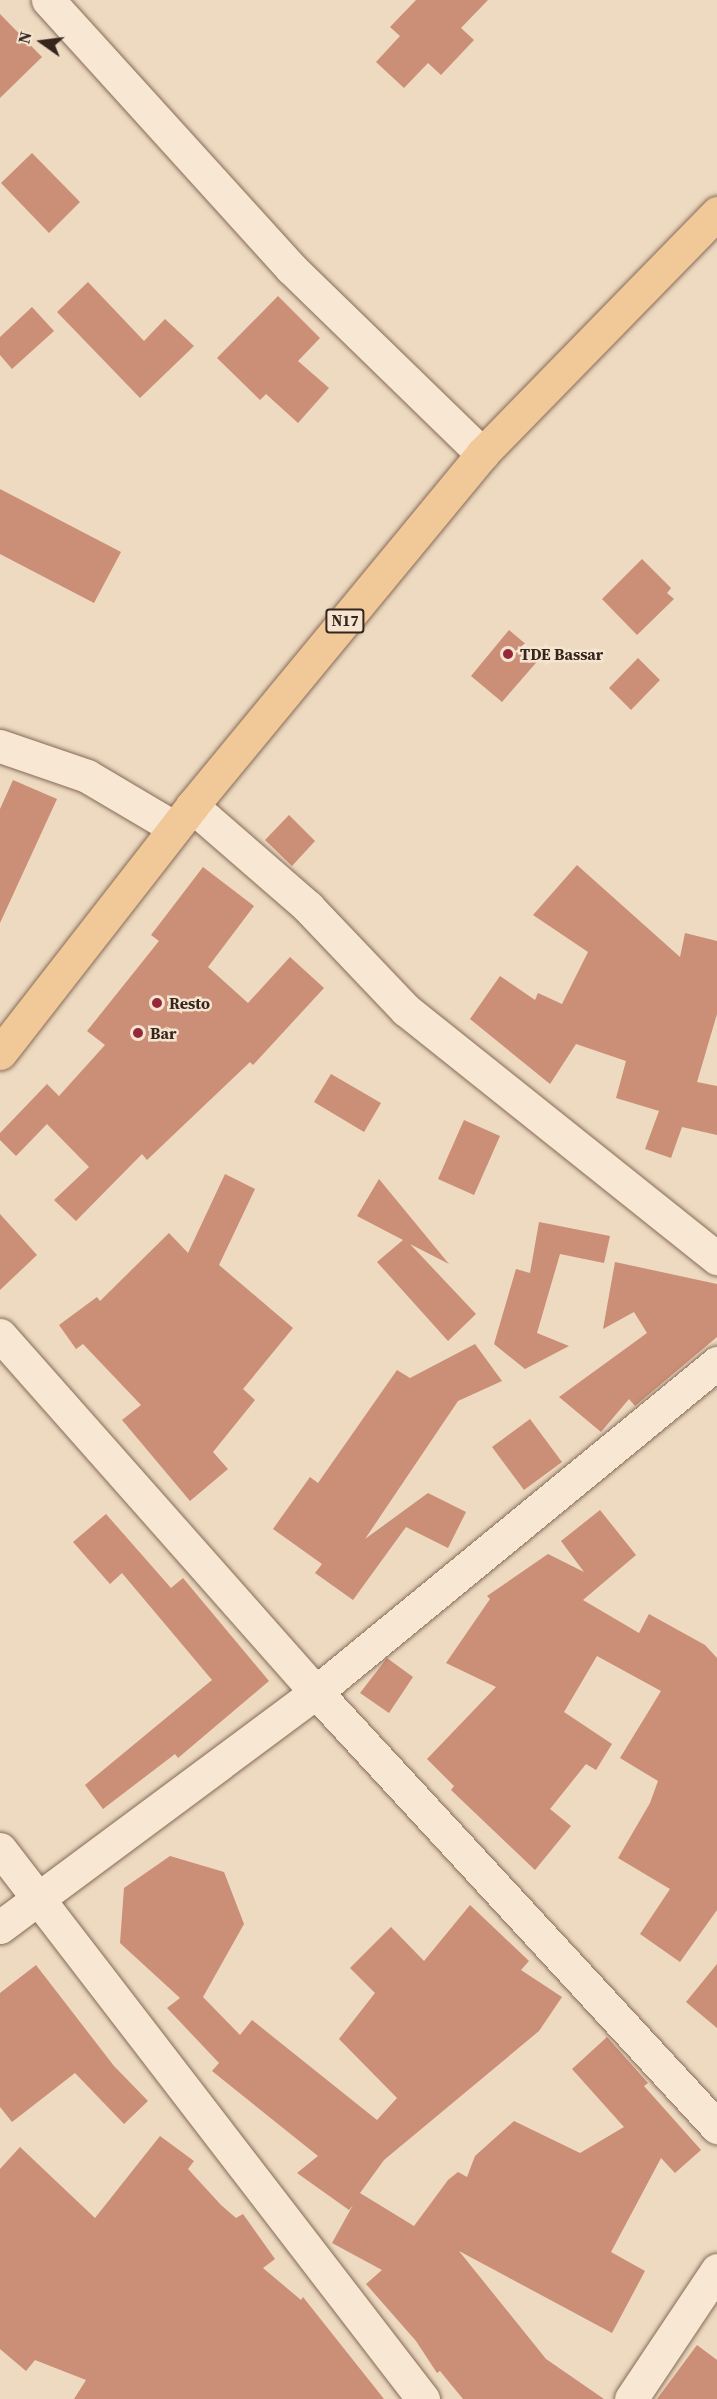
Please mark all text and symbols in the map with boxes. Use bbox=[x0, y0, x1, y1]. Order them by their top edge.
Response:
north arrow bbox=[12, 12, 72, 72]
text: N bbox=[12, 29, 37, 46]
road number: N17 bbox=[324, 609, 366, 633]
place label: TDE Bassar bbox=[520, 644, 603, 664]
marker: TDE Bassar bbox=[501, 647, 515, 661]
place label: Resto bbox=[169, 993, 210, 1013]
marker: Resto bbox=[150, 996, 164, 1010]
place label: Bar bbox=[150, 1023, 176, 1043]
marker: Bar bbox=[131, 1026, 145, 1040]

